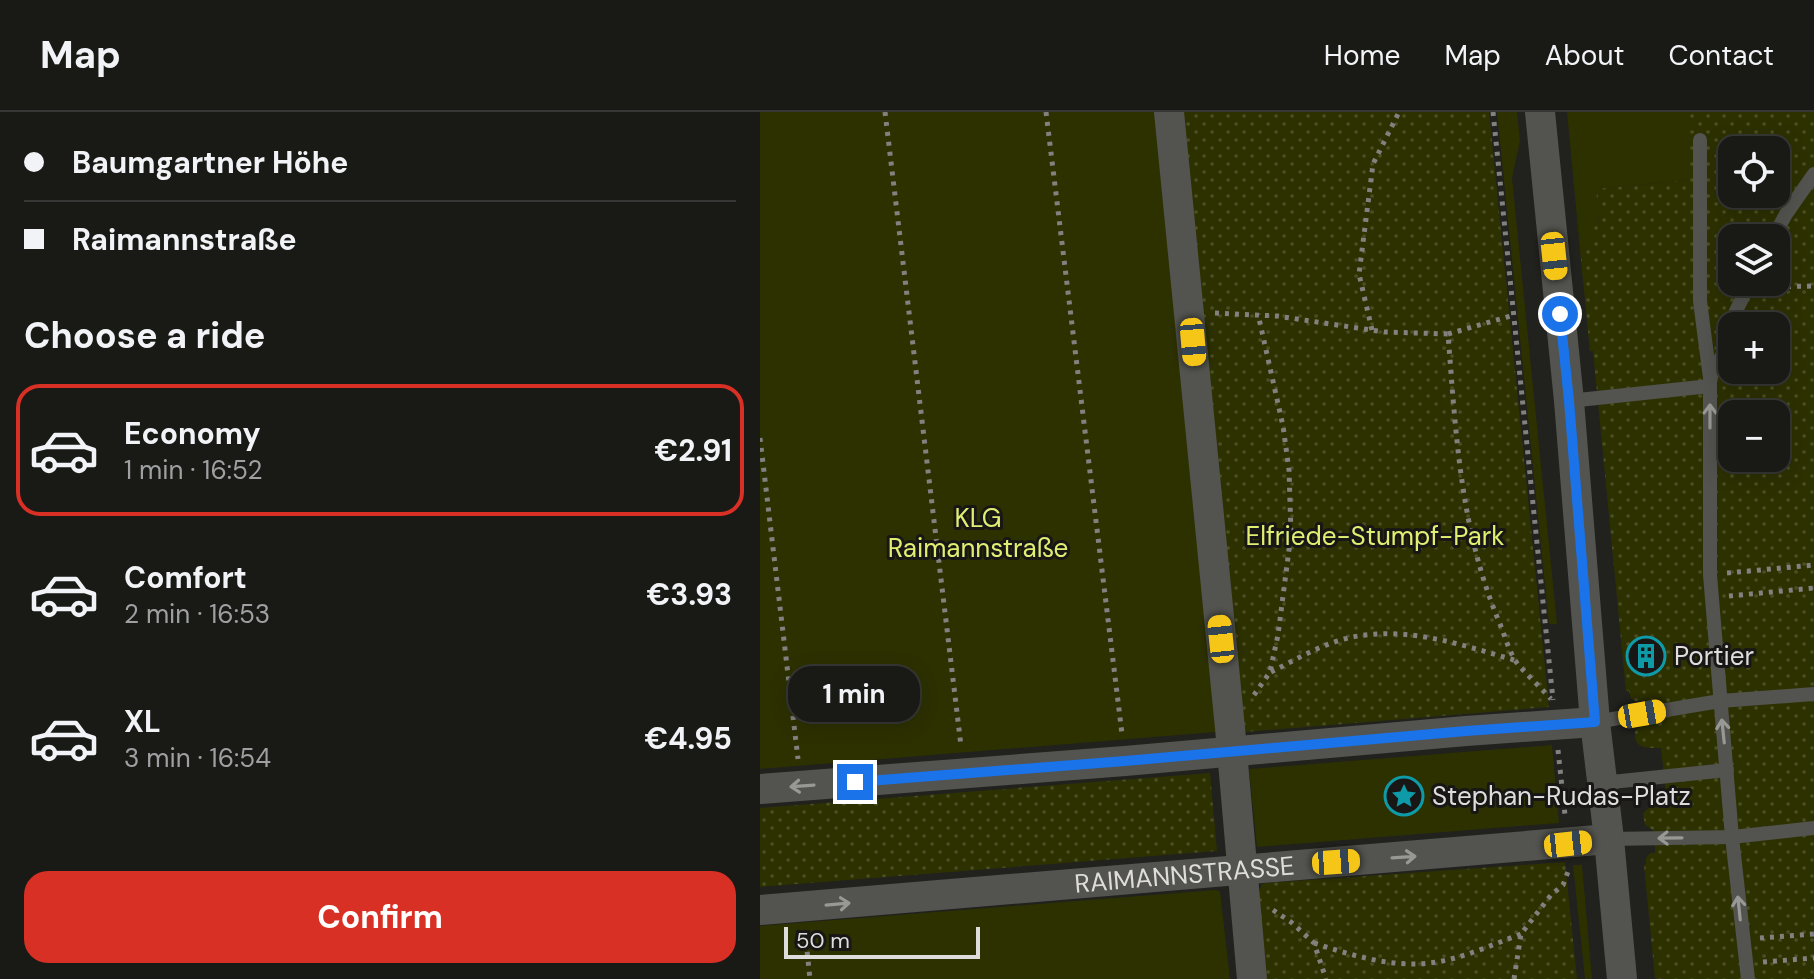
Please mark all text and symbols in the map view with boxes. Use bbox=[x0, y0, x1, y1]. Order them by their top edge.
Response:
text: Map bbox=[40, 30, 121, 80]
text: Home bbox=[1324, 37, 1400, 74]
text: Map bbox=[1444, 37, 1501, 74]
text: About bbox=[1545, 37, 1624, 74]
text: Contact bbox=[1668, 37, 1774, 74]
map controls bbox=[1718, 136, 1790, 472]
button: locate bbox=[1718, 136, 1790, 208]
text: Baumgartner Höhe bbox=[72, 143, 348, 182]
text: Raimannstraße bbox=[72, 220, 297, 259]
button: layers bbox=[1718, 224, 1790, 296]
car bbox=[1540, 231, 1568, 281]
route start bbox=[1542, 296, 1578, 332]
text: Choose a ride bbox=[24, 312, 265, 359]
button: + bbox=[1718, 312, 1790, 384]
car bbox=[1179, 317, 1207, 367]
button: − bbox=[1718, 400, 1790, 472]
one-way arrow bbox=[1702, 403, 1718, 430]
icon: car bbox=[28, 414, 100, 486]
text: Economy bbox=[124, 414, 261, 453]
text: €2.91 bbox=[655, 431, 732, 470]
text: 1 min · 16:52 bbox=[124, 453, 262, 487]
park label: KLG Raimannstraße bbox=[888, 501, 1068, 565]
park label: Elfriede-Stumpf-Park bbox=[1246, 519, 1504, 553]
icon: car bbox=[28, 558, 100, 630]
text: Comfort bbox=[124, 558, 247, 597]
text: €3.93 bbox=[647, 575, 732, 614]
text: 2 min · 16:53 bbox=[124, 597, 270, 631]
car bbox=[1207, 614, 1235, 664]
building icon: Portier bbox=[1625, 635, 1667, 677]
place label: Portier bbox=[1674, 639, 1754, 673]
callout: 1 min bbox=[789, 666, 921, 722]
text: 1 min bbox=[822, 677, 886, 711]
car bbox=[1616, 698, 1668, 730]
icon: car bbox=[28, 702, 100, 774]
text: XL bbox=[124, 702, 161, 741]
one-way arrow bbox=[1716, 718, 1731, 745]
text: €4.95 bbox=[644, 719, 732, 758]
text: 3 min · 16:54 bbox=[124, 741, 271, 775]
route end bbox=[837, 764, 873, 800]
place icon: Stephan-Rudas-Platz bbox=[1383, 775, 1425, 817]
one-way arrow bbox=[789, 779, 816, 794]
place label: Stephan-Rudas-Platz bbox=[1432, 779, 1691, 813]
car bbox=[1543, 830, 1593, 858]
one-way arrow bbox=[1657, 831, 1684, 846]
street label: RAIMANNSTRASSE bbox=[1073, 848, 1296, 901]
car bbox=[1311, 848, 1361, 876]
one-way arrow bbox=[1390, 849, 1417, 864]
button: Confirm bbox=[24, 871, 736, 963]
one-way arrow bbox=[1732, 895, 1747, 922]
one-way arrow bbox=[824, 896, 851, 911]
scale bar bbox=[784, 923, 980, 959]
text: 50 m bbox=[796, 926, 850, 955]

